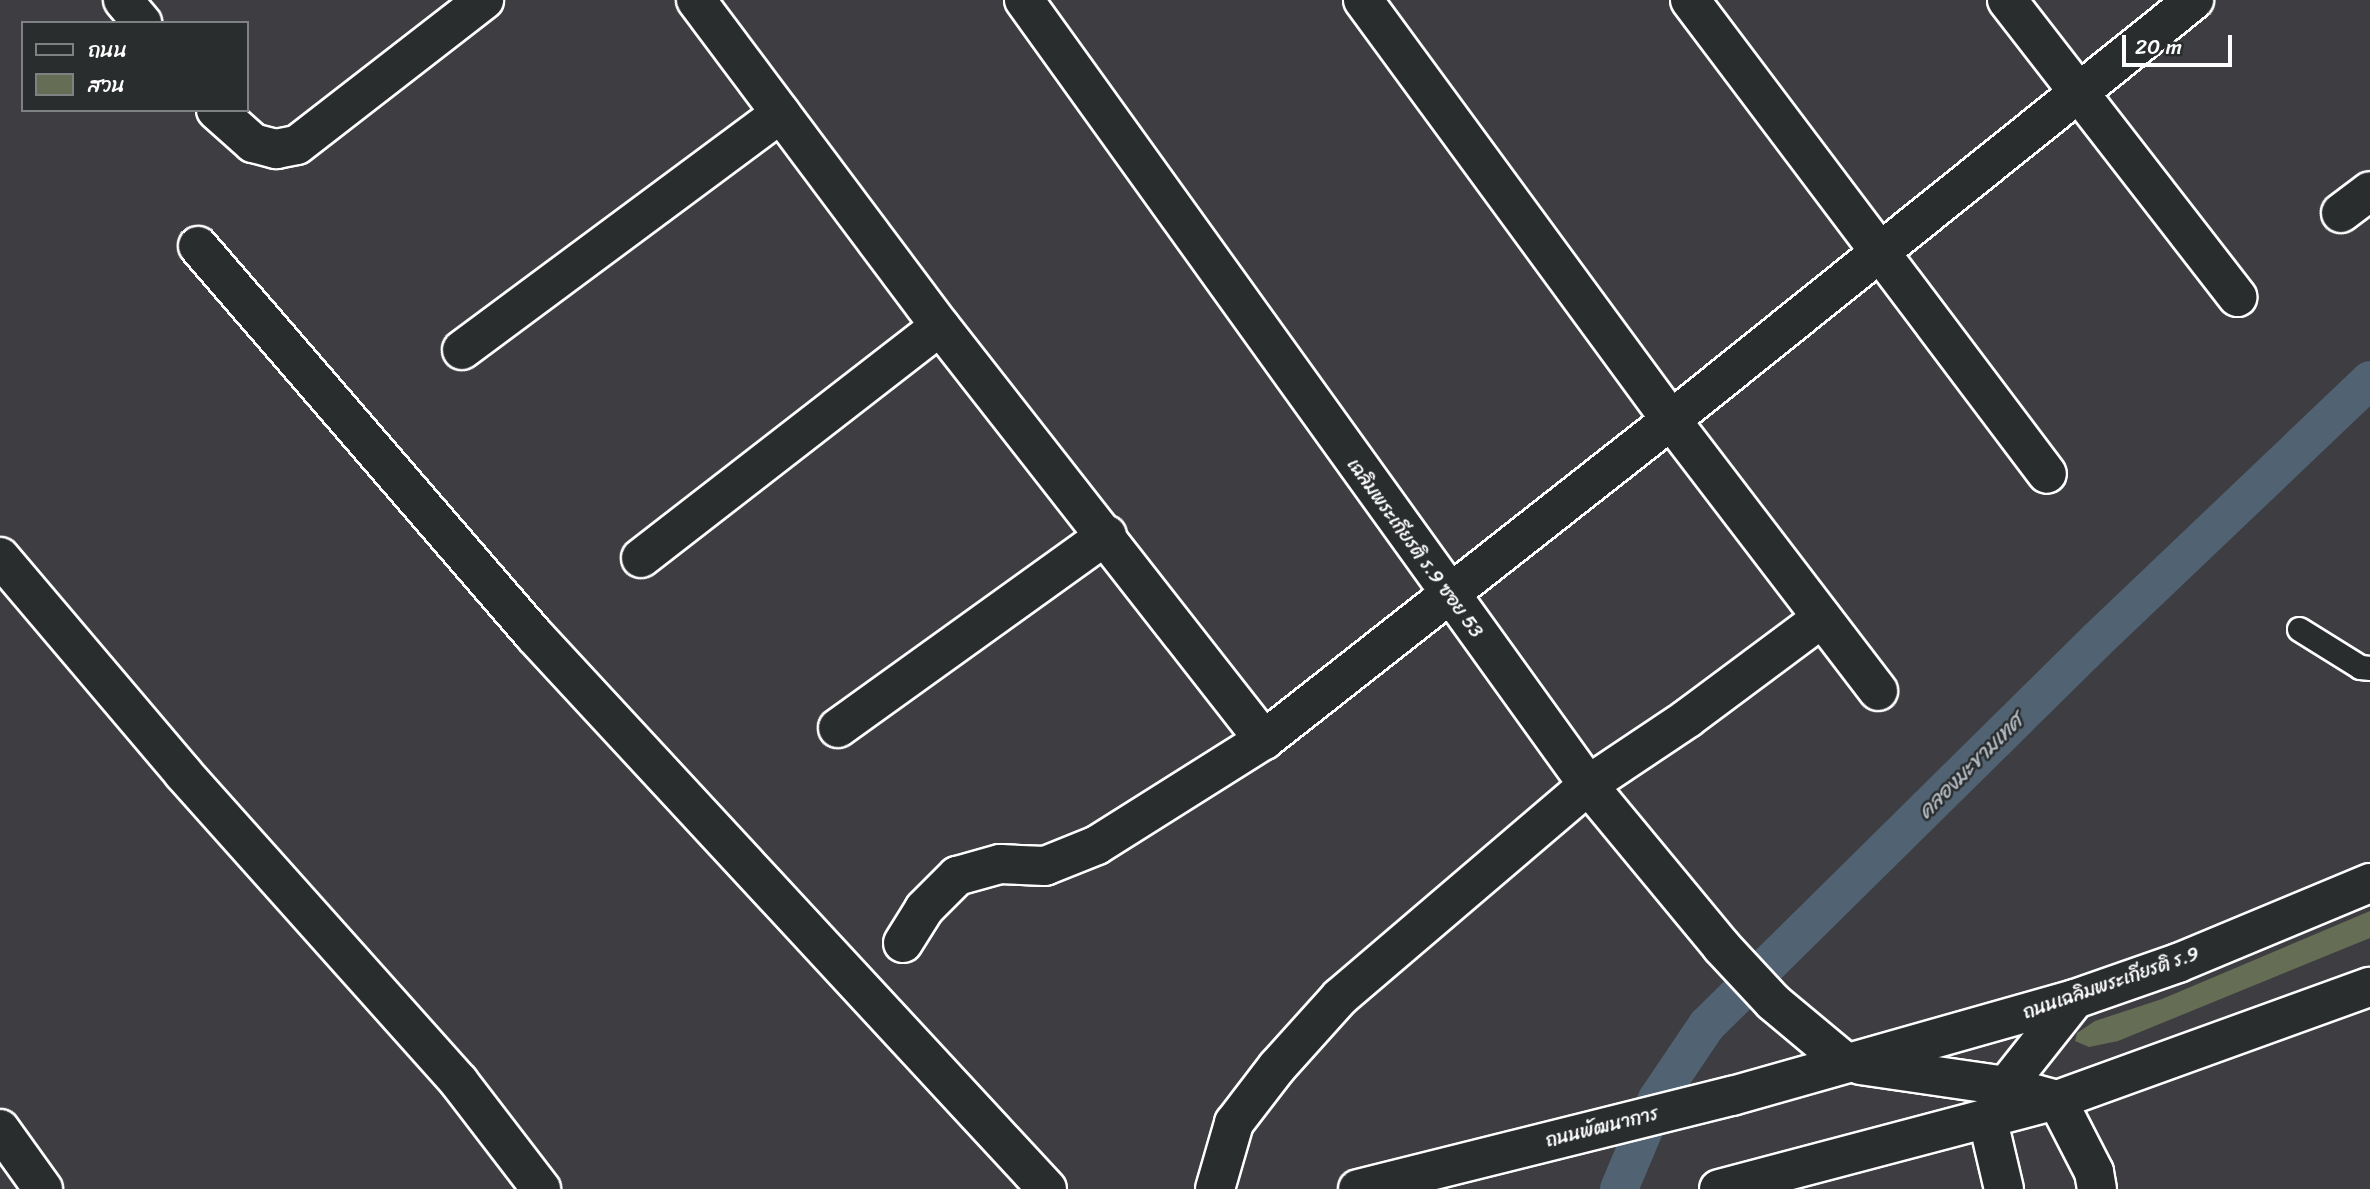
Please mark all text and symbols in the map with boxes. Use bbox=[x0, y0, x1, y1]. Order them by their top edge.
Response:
legend bbox=[21, 21, 248, 112]
scale bar bbox=[2125, 21, 2235, 65]
text: 20 m bbox=[2135, 28, 2182, 66]
text: ถนน bbox=[88, 31, 127, 69]
text: สวน bbox=[88, 66, 125, 104]
street label: เฉลิมพระเกียรติ ร.9 ซอย 53 bbox=[1342, 454, 1488, 642]
water label: คลองมะขามเทศ bbox=[1912, 708, 2028, 824]
street label: ถนนเฉลิมพระเกียรติ ร.9 bbox=[2020, 942, 2202, 1024]
street label: ถนนพัฒนาการ bbox=[1543, 1102, 1661, 1152]

